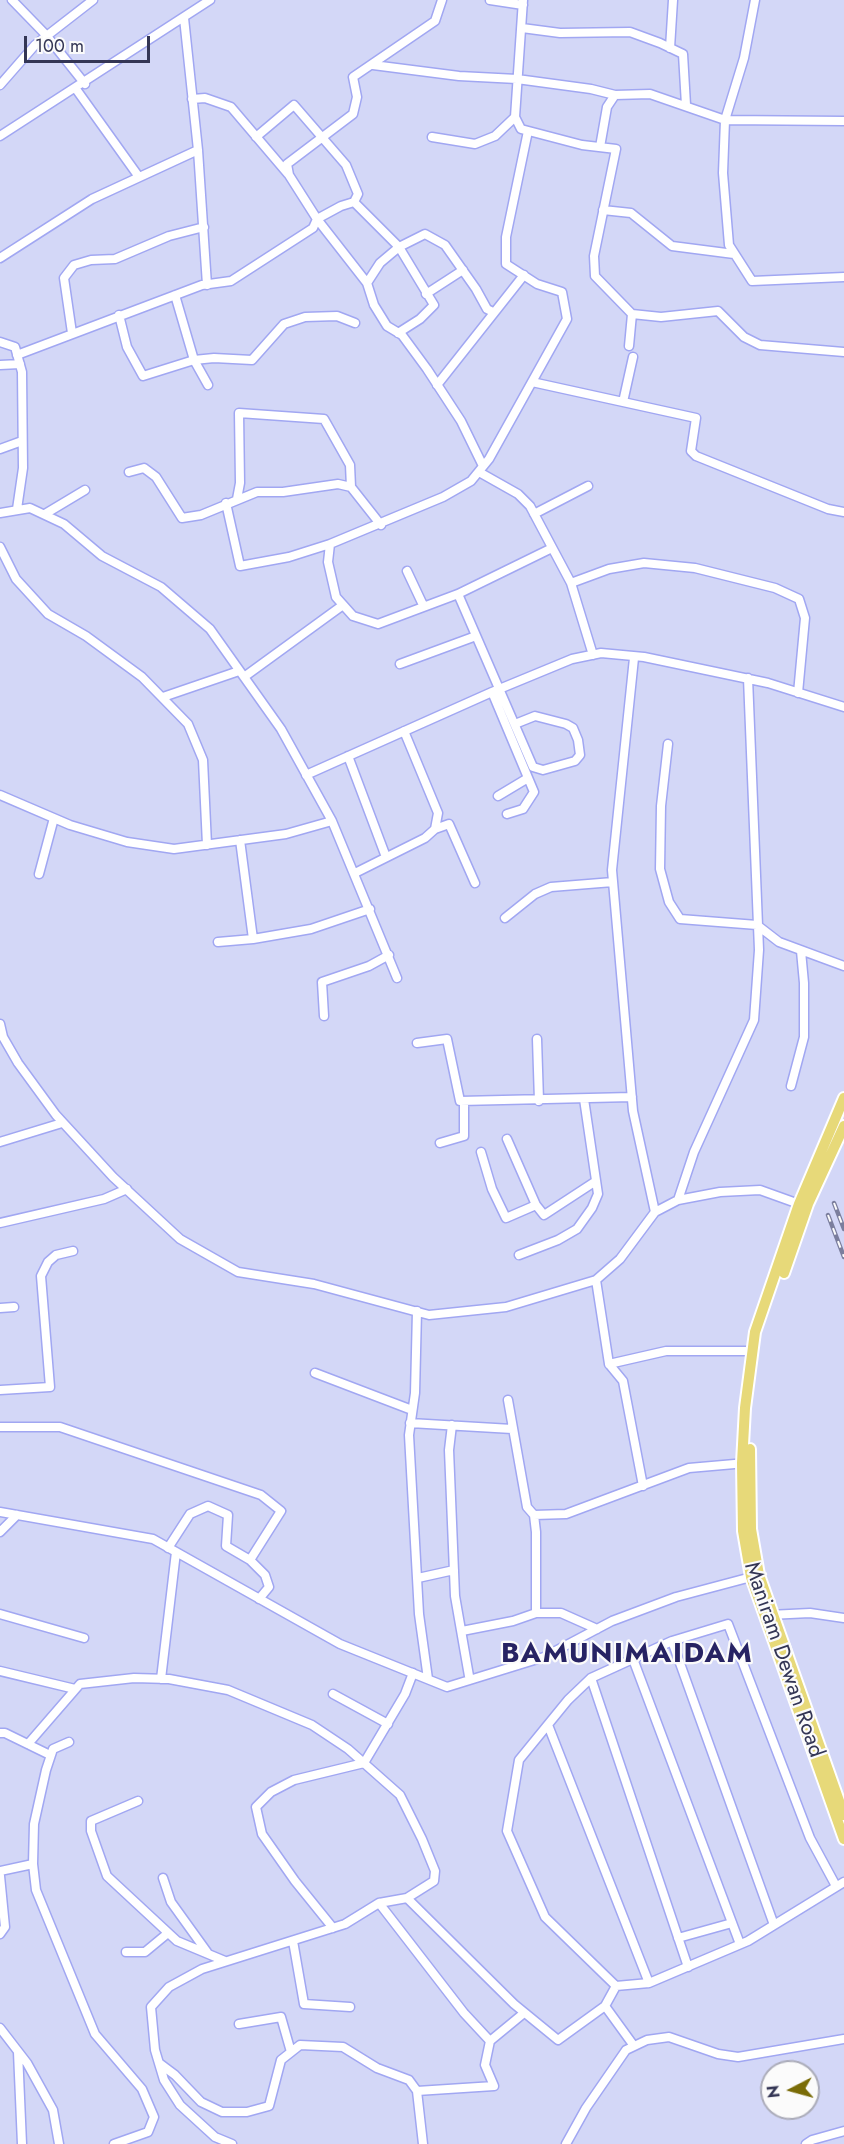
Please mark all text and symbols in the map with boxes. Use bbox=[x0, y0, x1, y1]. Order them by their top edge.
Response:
scale bar bbox=[27, 24, 153, 62]
text: 100 m bbox=[35, 33, 84, 59]
street label: Maniram Dewan Road bbox=[737, 1559, 829, 1761]
district label: BAMUNIMAIDAM bbox=[501, 1638, 753, 1672]
north arrow bbox=[760, 2060, 820, 2120]
text: N bbox=[761, 2084, 786, 2099]

